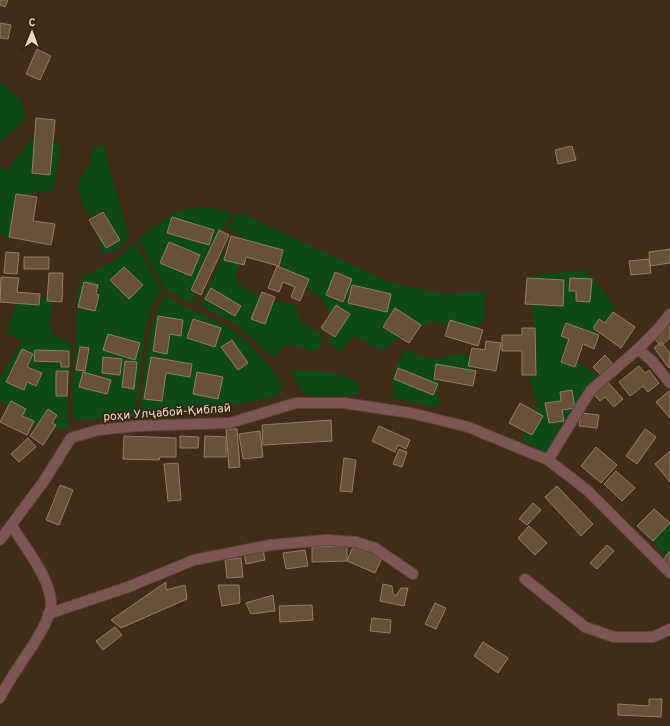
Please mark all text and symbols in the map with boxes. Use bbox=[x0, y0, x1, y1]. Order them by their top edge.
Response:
north arrow bbox=[12, 12, 52, 52]
text: С bbox=[29, 16, 36, 30]
street label: роҳи Улҷабой-Қиблаӣ bbox=[103, 401, 231, 425]

